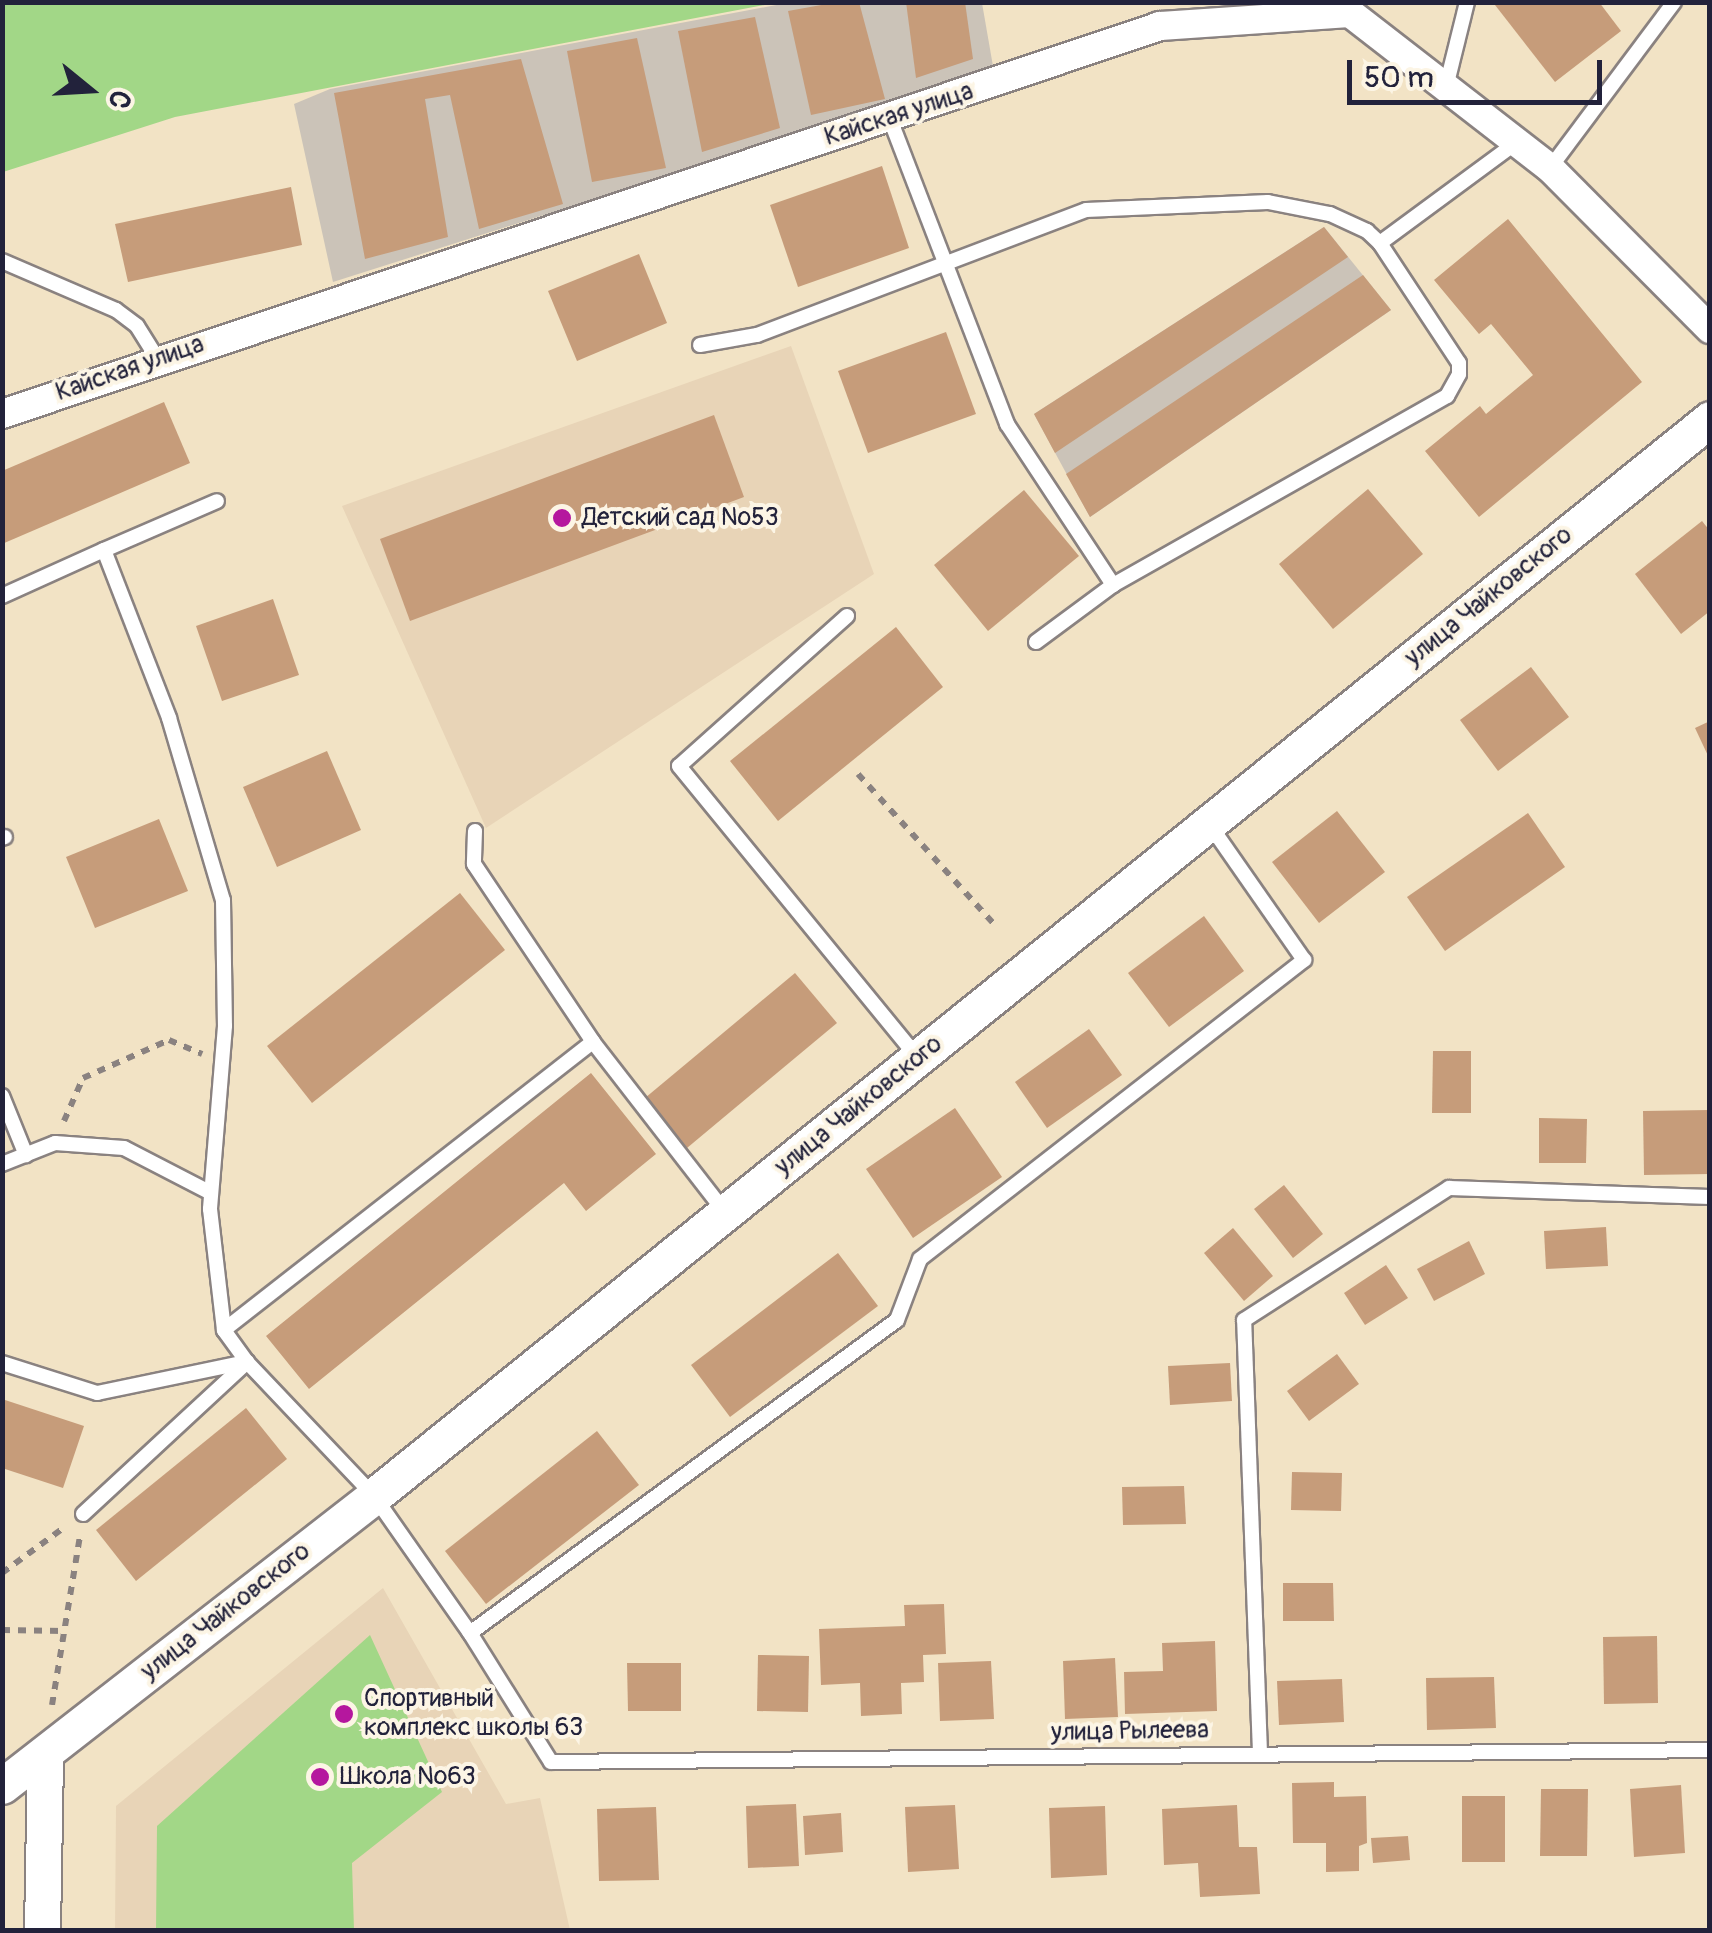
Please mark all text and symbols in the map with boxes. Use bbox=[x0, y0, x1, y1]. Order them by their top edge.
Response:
north arrow bbox=[40, 40, 140, 140]
scale bar bbox=[1352, 40, 1607, 102]
text: 50 m bbox=[1364, 59, 1434, 96]
street label: Кайская улица bbox=[821, 77, 977, 153]
text: С bbox=[100, 86, 138, 113]
street label: Кайская улица bbox=[52, 330, 208, 408]
place label: Детский сад №53 bbox=[582, 503, 779, 533]
marker: Детский сад №53 bbox=[551, 507, 573, 529]
street label: улица Чайковского bbox=[1400, 521, 1578, 673]
street label: улица Чайковского bbox=[770, 1030, 948, 1182]
street label: улица Чайковского bbox=[136, 1537, 316, 1687]
place label: Спортивный комплекс школы 63 bbox=[364, 1685, 583, 1744]
marker: Спортивный комплекс школы 63 bbox=[333, 1703, 355, 1725]
street label: улица Рылеева bbox=[1051, 1716, 1209, 1748]
place label: Школа №63 bbox=[340, 1762, 476, 1792]
marker: Школа №63 bbox=[309, 1766, 331, 1788]

